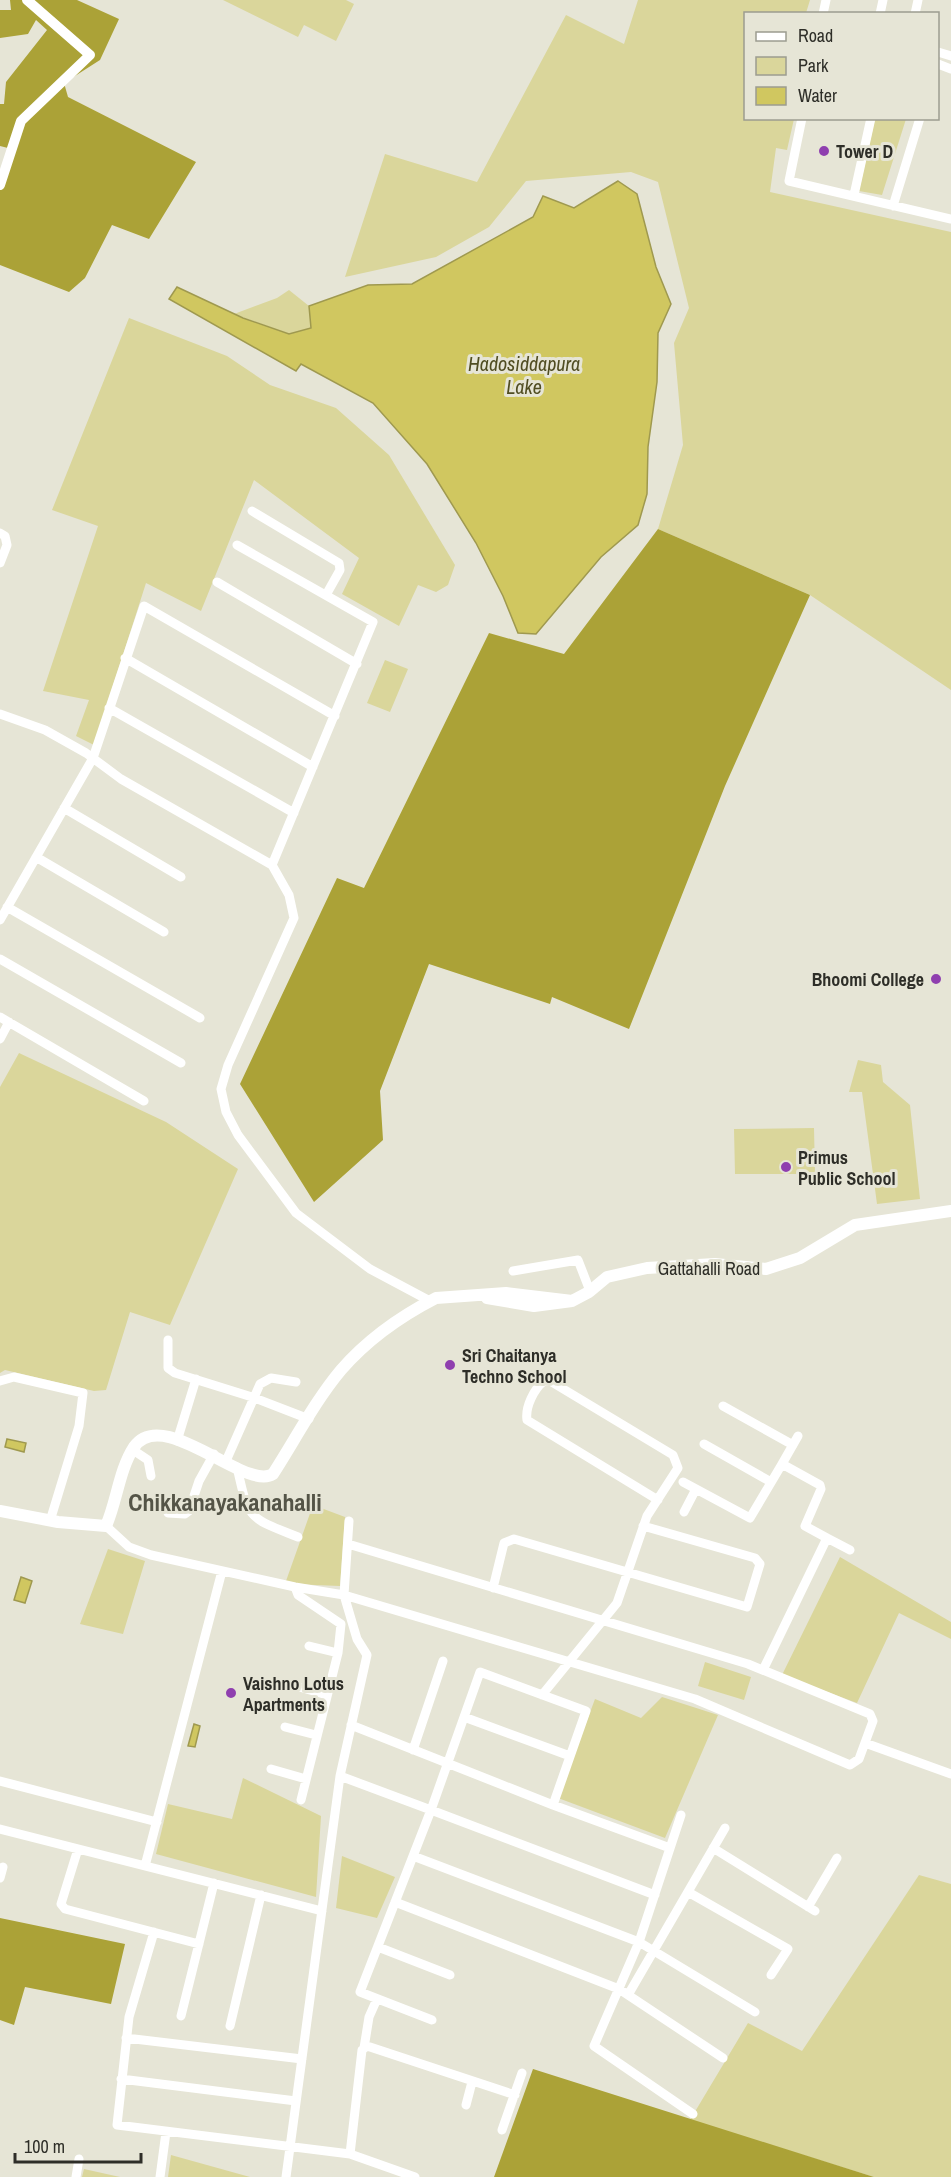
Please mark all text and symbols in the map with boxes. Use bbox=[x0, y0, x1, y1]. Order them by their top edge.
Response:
legend bbox=[744, 12, 939, 120]
text: Road bbox=[798, 23, 833, 48]
text: Park bbox=[798, 53, 829, 78]
text: Water bbox=[798, 83, 837, 108]
place label: Tower D bbox=[836, 139, 893, 164]
marker: Tower D bbox=[817, 144, 831, 158]
water label: Hadosiddapura Lake bbox=[468, 350, 580, 400]
place label: Bhoomi College bbox=[812, 967, 924, 992]
marker: Bhoomi College bbox=[929, 972, 943, 986]
place label: Primus Public School bbox=[798, 1145, 896, 1191]
marker: Primus Public School bbox=[779, 1160, 793, 1174]
street label: Gattahalli Road bbox=[658, 1256, 760, 1281]
place label: Sri Chaitanya Techno School bbox=[462, 1343, 567, 1389]
marker: Sri Chaitanya Techno School bbox=[443, 1358, 457, 1372]
district label: Chikkanayakanahalli bbox=[128, 1486, 322, 1518]
place label: Vaishno Lotus Apartments bbox=[243, 1671, 344, 1717]
marker: Vaishno Lotus Apartments bbox=[224, 1686, 238, 1700]
scale bar bbox=[15, 2126, 141, 2164]
text: 100 m bbox=[24, 2134, 65, 2159]

